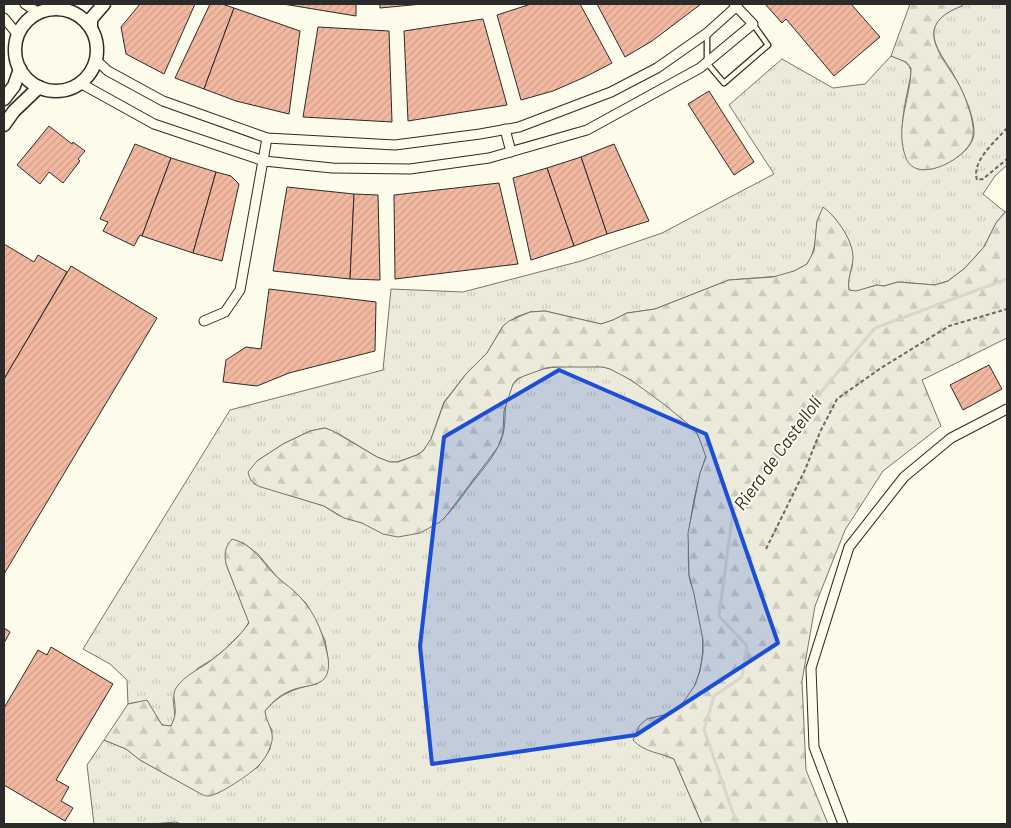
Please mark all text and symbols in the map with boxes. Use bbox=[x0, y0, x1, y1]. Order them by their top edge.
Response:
water label: Riera de Castellolí bbox=[728, 391, 826, 514]

